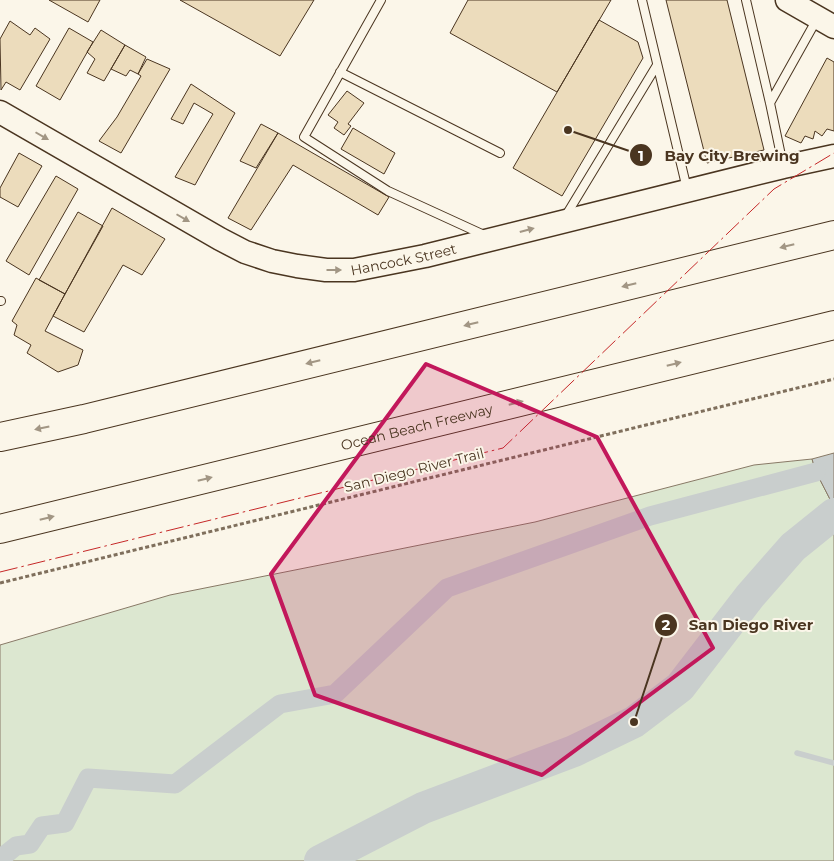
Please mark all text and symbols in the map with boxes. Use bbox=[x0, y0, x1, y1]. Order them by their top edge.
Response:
one-way arrow bbox=[36, 132, 49, 141]
callout: Bay City Brewing bbox=[629, 140, 809, 170]
text: 1 bbox=[638, 146, 644, 165]
text: Bay City Brewing bbox=[664, 146, 800, 165]
one-way arrow bbox=[176, 213, 189, 222]
one-way arrow bbox=[520, 226, 535, 234]
street label: Hancock Street bbox=[349, 239, 459, 279]
one-way arrow bbox=[779, 242, 794, 250]
one-way arrow bbox=[327, 266, 343, 274]
one-way arrow bbox=[621, 281, 636, 289]
one-way arrow bbox=[464, 320, 479, 328]
one-way arrow bbox=[306, 359, 321, 367]
one-way arrow bbox=[666, 360, 681, 368]
one-way arrow bbox=[508, 399, 523, 407]
street label: Ocean Beach Freeway bbox=[339, 400, 495, 454]
one-way arrow bbox=[34, 424, 49, 432]
street label: San Diego River Trail bbox=[342, 444, 486, 496]
one-way arrow bbox=[198, 475, 213, 483]
one-way arrow bbox=[40, 514, 55, 522]
callout: San Diego River bbox=[654, 610, 823, 640]
text: 2 bbox=[662, 615, 671, 634]
text: San Diego River bbox=[689, 615, 814, 634]

